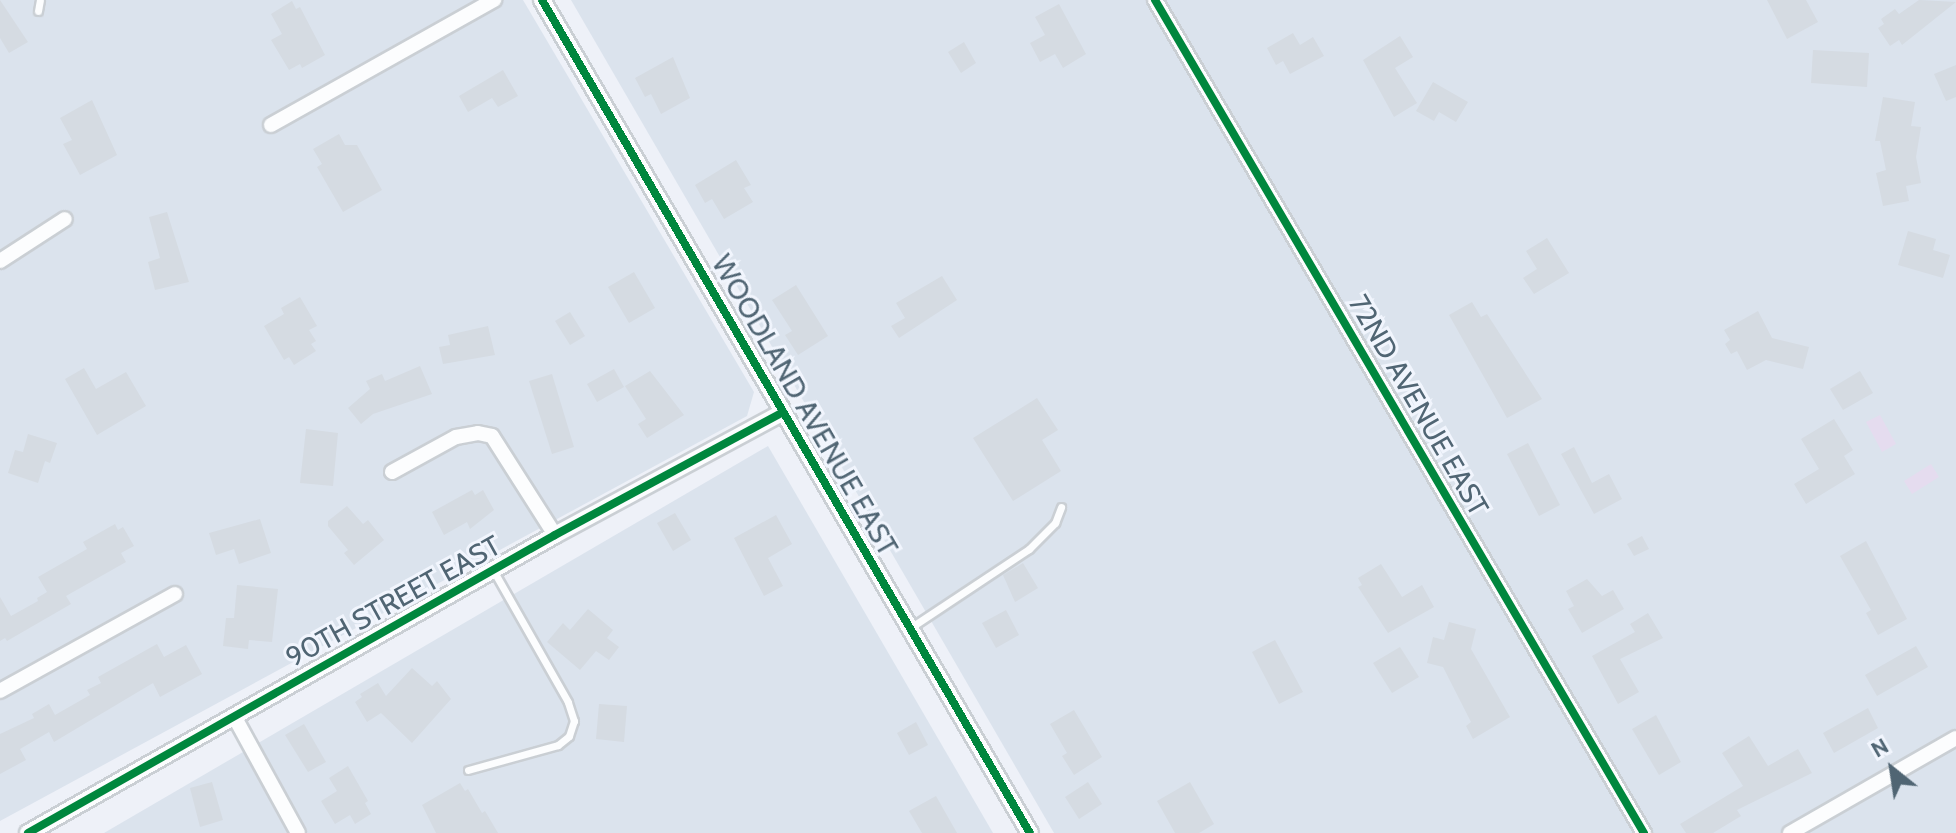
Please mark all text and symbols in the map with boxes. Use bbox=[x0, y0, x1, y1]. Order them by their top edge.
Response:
street label: WOODLAND AVENUE EAST bbox=[705, 249, 905, 561]
street label: 72ND AVENUE EAST bbox=[1342, 289, 1496, 521]
street label: 90TH STREET EAST bbox=[280, 528, 506, 674]
north arrow bbox=[1852, 729, 1932, 809]
text: N bbox=[1866, 732, 1893, 763]

